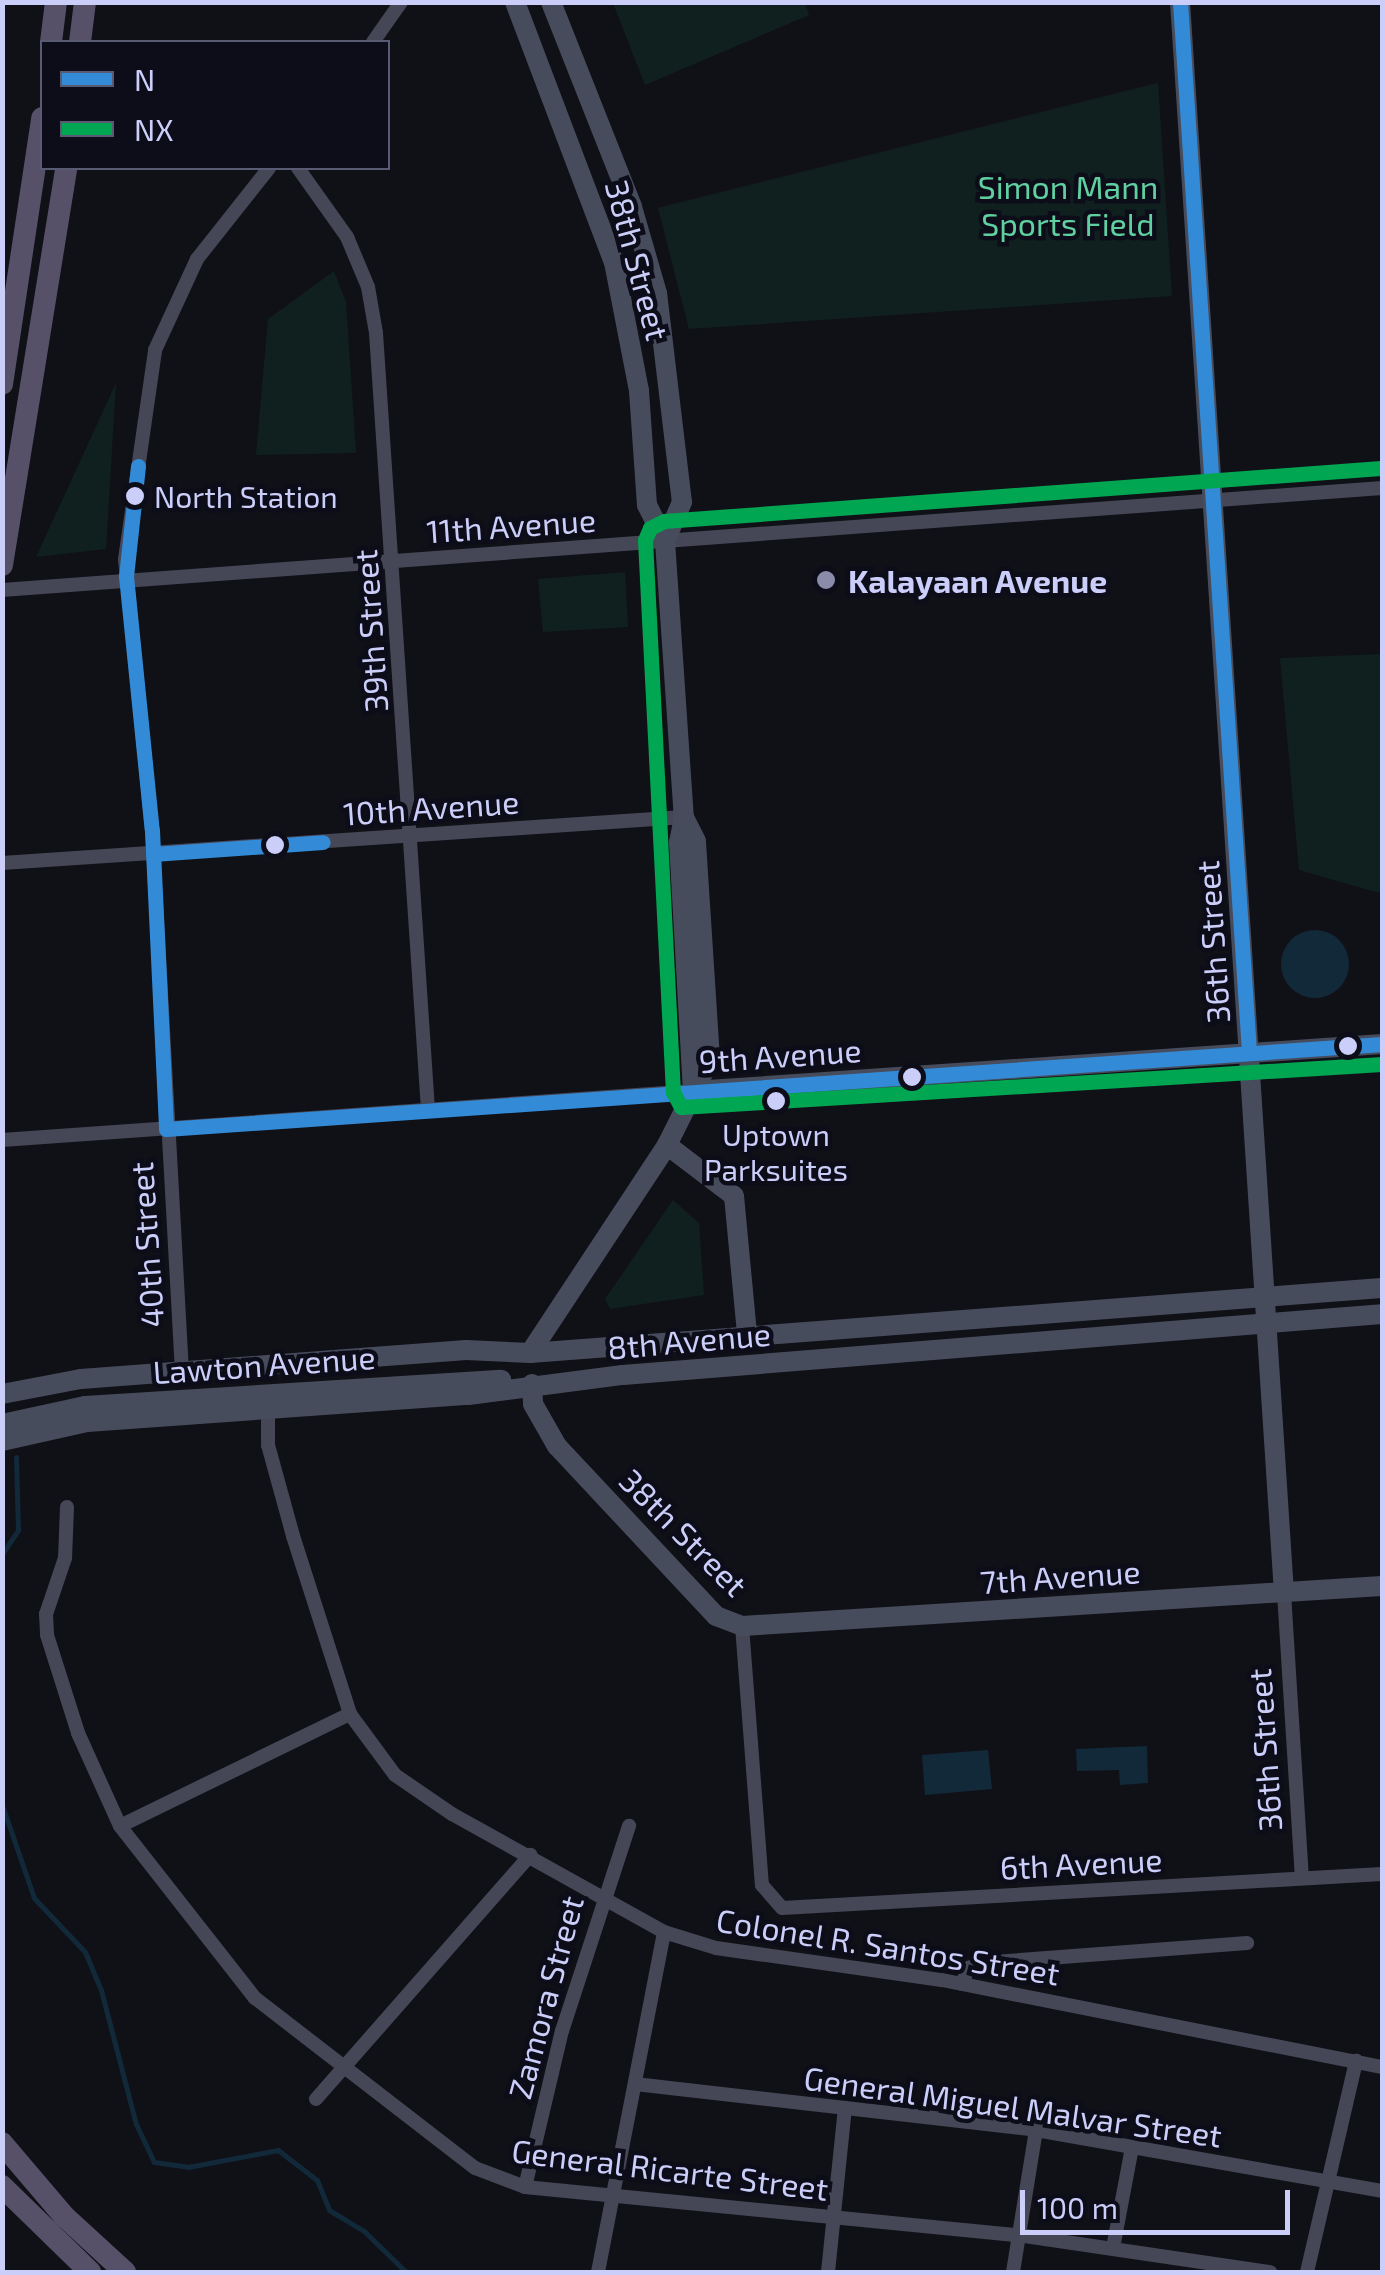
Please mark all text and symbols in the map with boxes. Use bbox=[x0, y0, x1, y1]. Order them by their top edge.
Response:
legend bbox=[40, 40, 390, 170]
text: N bbox=[134, 61, 155, 97]
text: NX bbox=[134, 111, 173, 147]
park label: Simon Mann Sports Field bbox=[978, 168, 1158, 243]
street label: 38th Street bbox=[598, 176, 678, 344]
place label: North Station bbox=[154, 478, 338, 514]
marker: North Station bbox=[125, 486, 145, 506]
street label: 11th Avenue bbox=[425, 500, 597, 550]
street label: 39th Street bbox=[345, 548, 395, 714]
place label: Kalayaan Avenue bbox=[848, 561, 1108, 599]
marker: Kalayaan Avenue bbox=[813, 567, 839, 593]
street label: 10th Avenue bbox=[341, 782, 521, 832]
unlabelled marker bbox=[265, 835, 285, 855]
street label: 36th Street bbox=[1187, 859, 1237, 1025]
street label: 9th Avenue bbox=[697, 1030, 863, 1080]
unlabelled marker bbox=[1338, 1036, 1358, 1056]
unlabelled marker bbox=[902, 1067, 922, 1087]
marker: Uptown Parksuites bbox=[766, 1091, 786, 1111]
place label: Uptown Parksuites bbox=[704, 1116, 848, 1186]
street label: 40th Street bbox=[121, 1161, 171, 1329]
street label: 8th Avenue bbox=[605, 1314, 773, 1366]
street label: Lawton Avenue bbox=[151, 1337, 377, 1391]
street label: 38th Street bbox=[612, 1460, 756, 1604]
street label: 7th Avenue bbox=[978, 1551, 1142, 1601]
street label: 36th Street bbox=[1239, 1667, 1289, 1833]
street label: 6th Avenue bbox=[998, 1840, 1164, 1886]
street label: Zamora Street bbox=[499, 1891, 591, 2103]
street label: Colonel R. Santos Street bbox=[713, 1900, 1063, 1992]
street label: General Miguel Malvar Street bbox=[801, 2058, 1225, 2154]
street label: General Ricarte Street bbox=[509, 2130, 831, 2208]
scale bar bbox=[1025, 2170, 1295, 2232]
text: 100 m bbox=[1037, 2189, 1118, 2225]

